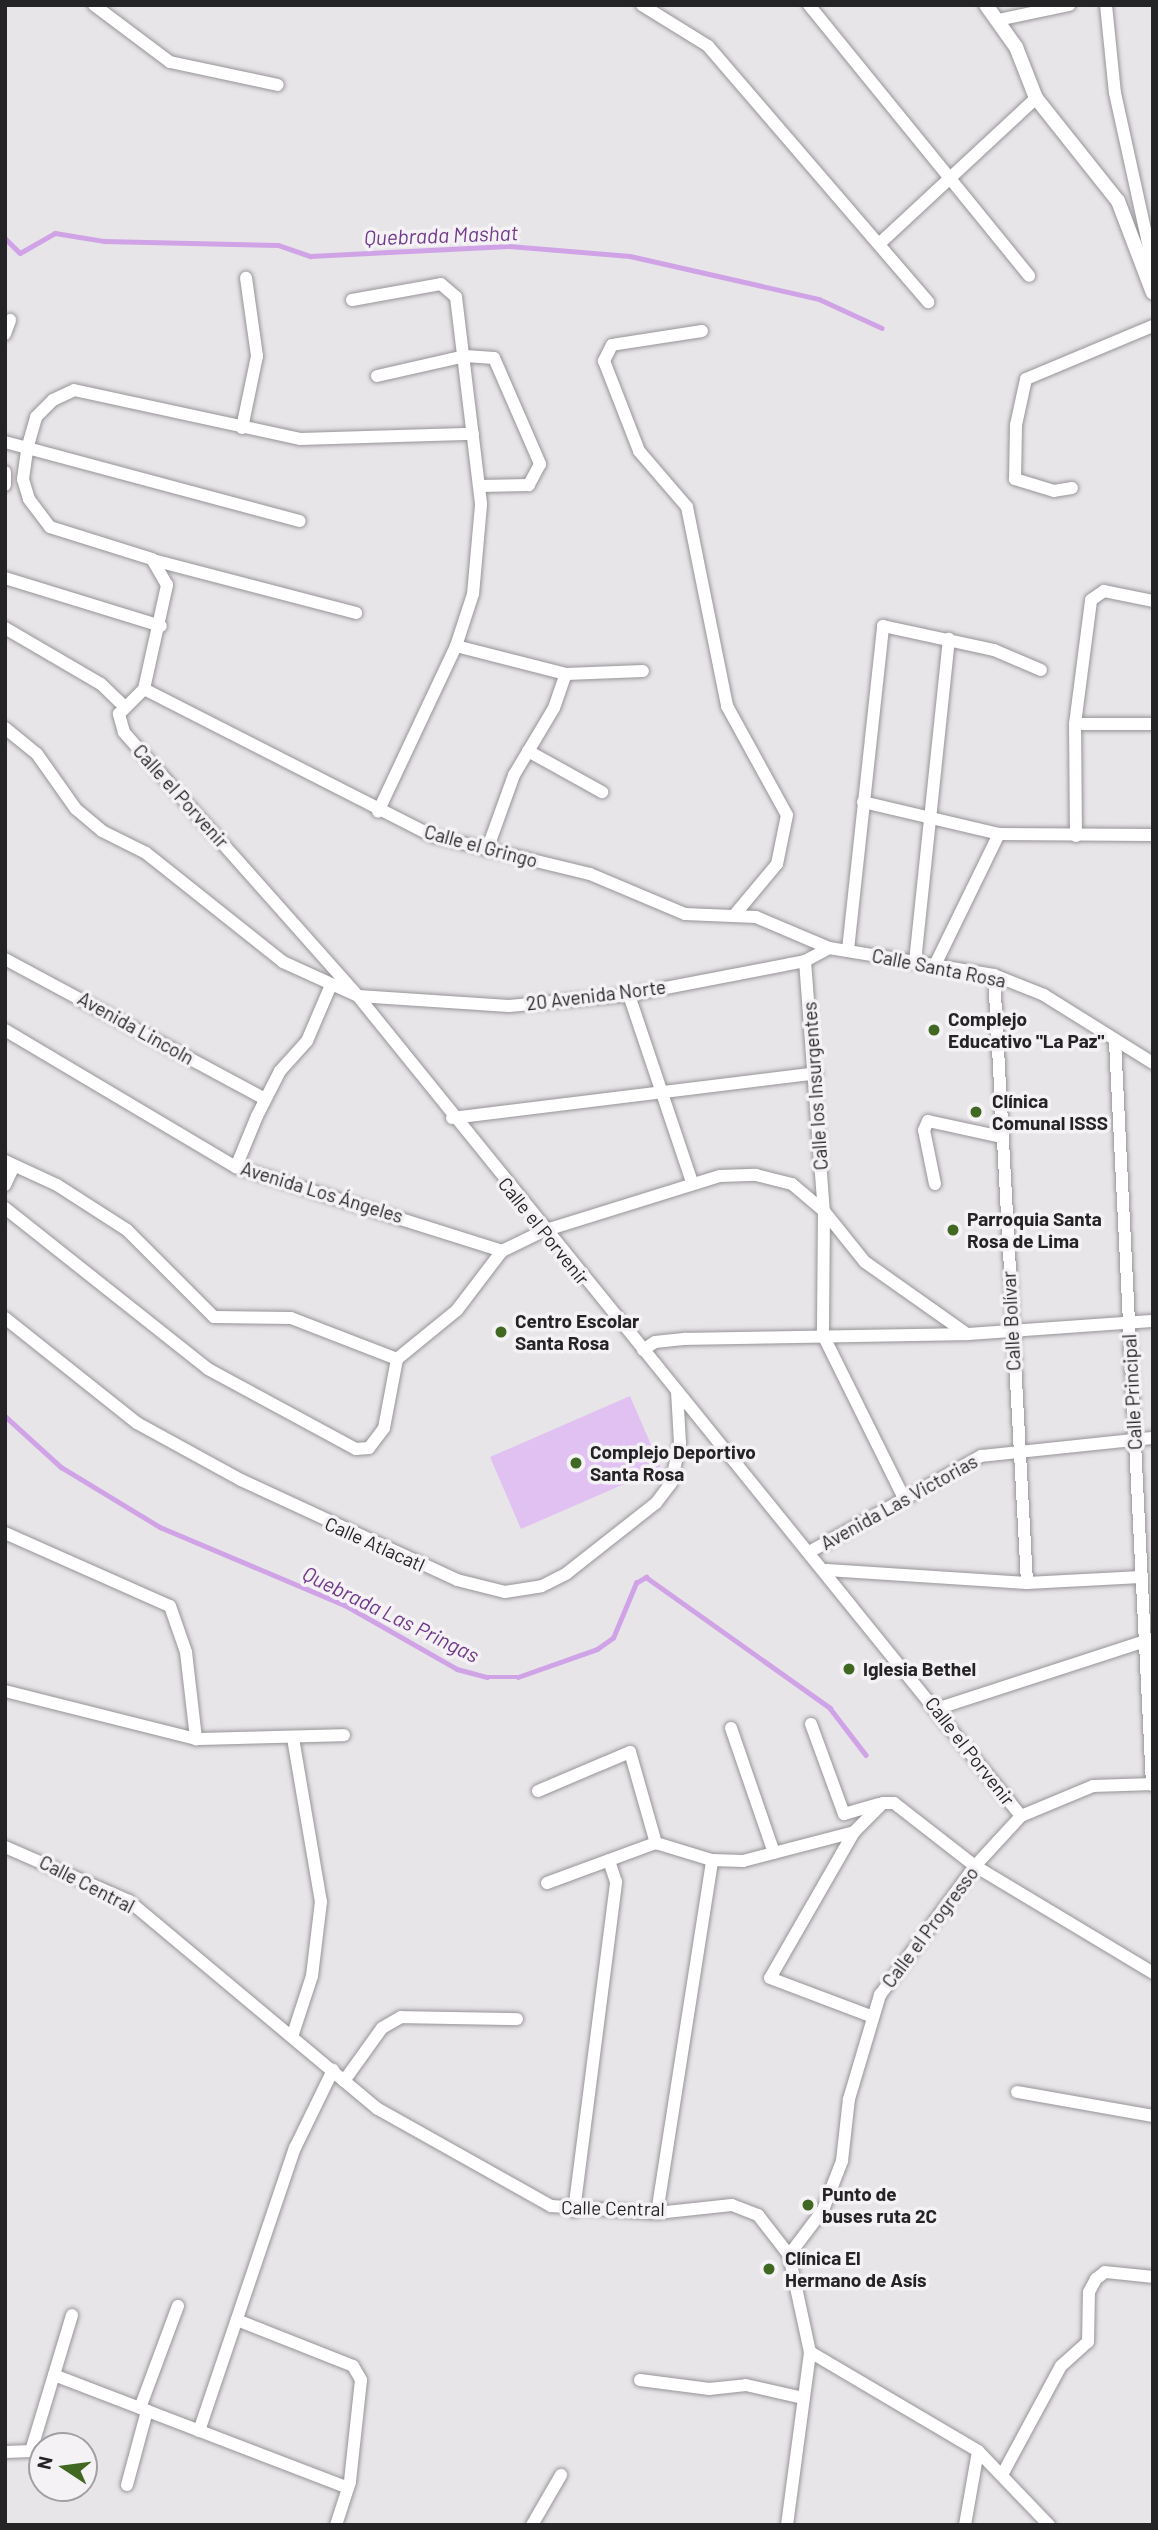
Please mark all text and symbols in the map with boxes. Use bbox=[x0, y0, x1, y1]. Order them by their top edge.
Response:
water label: Quebrada Mashat bbox=[364, 220, 518, 250]
street label: Calle el Porvenir bbox=[128, 739, 234, 853]
street label: Calle el Gringo bbox=[422, 820, 540, 872]
street label: Calle Santa Rosa bbox=[870, 944, 1008, 992]
street label: 20 Avenida Norte bbox=[525, 975, 667, 1015]
street label: Avenida Lincoln bbox=[74, 987, 198, 1069]
street label: Calle los Insurgentes bbox=[798, 1001, 832, 1171]
place label: Complejo Educativo "La Paz" bbox=[948, 1008, 1104, 1052]
marker: Complejo Educativo "La Paz" bbox=[926, 1022, 942, 1038]
place label: Clínica Comunal ISSS bbox=[992, 1090, 1108, 1134]
marker: Clínica Comunal ISSS bbox=[966, 1102, 986, 1122]
street label: Avenida Los Ángeles bbox=[238, 1156, 406, 1228]
street label: Calle el Porvenir bbox=[494, 1173, 594, 1289]
place label: Parroquia Santa Rosa de Lima bbox=[967, 1208, 1102, 1252]
marker: Parroquia Santa Rosa de Lima bbox=[945, 1222, 961, 1238]
street label: Calle Bolívar bbox=[997, 1271, 1025, 1371]
place label: Centro Escolar Santa Rosa bbox=[515, 1310, 639, 1354]
marker: Centro Escolar Santa Rosa bbox=[493, 1324, 509, 1340]
street label: Calle Principal bbox=[1118, 1333, 1146, 1451]
place label: Complejo Deportivo Santa Rosa bbox=[590, 1441, 756, 1485]
street label: Avenida Las Victorias bbox=[817, 1449, 981, 1555]
marker: Complejo Deportivo Santa Rosa bbox=[568, 1455, 584, 1471]
street label: Calle Atlacatl bbox=[322, 1512, 428, 1576]
water label: Quebrada Las Pringas bbox=[299, 1560, 483, 1668]
place label: Iglesia Bethel bbox=[863, 1658, 976, 1680]
marker: Iglesia Bethel bbox=[841, 1661, 857, 1677]
street label: Calle el Porvenir bbox=[921, 1692, 1019, 1810]
street label: Calle Central bbox=[36, 1850, 138, 1918]
street label: Calle el Progresso bbox=[877, 1862, 983, 1992]
place label: Punto de buses ruta 2C bbox=[822, 2183, 937, 2227]
street label: Calle Central bbox=[561, 2196, 665, 2220]
marker: Punto de buses ruta 2C bbox=[800, 2197, 816, 2213]
place label: Clínica El Hermano de Asís bbox=[785, 2247, 926, 2291]
marker: Clínica El Hermano de Asís bbox=[759, 2259, 779, 2279]
north arrow bbox=[28, 2432, 98, 2502]
text: N bbox=[31, 2454, 57, 2471]

